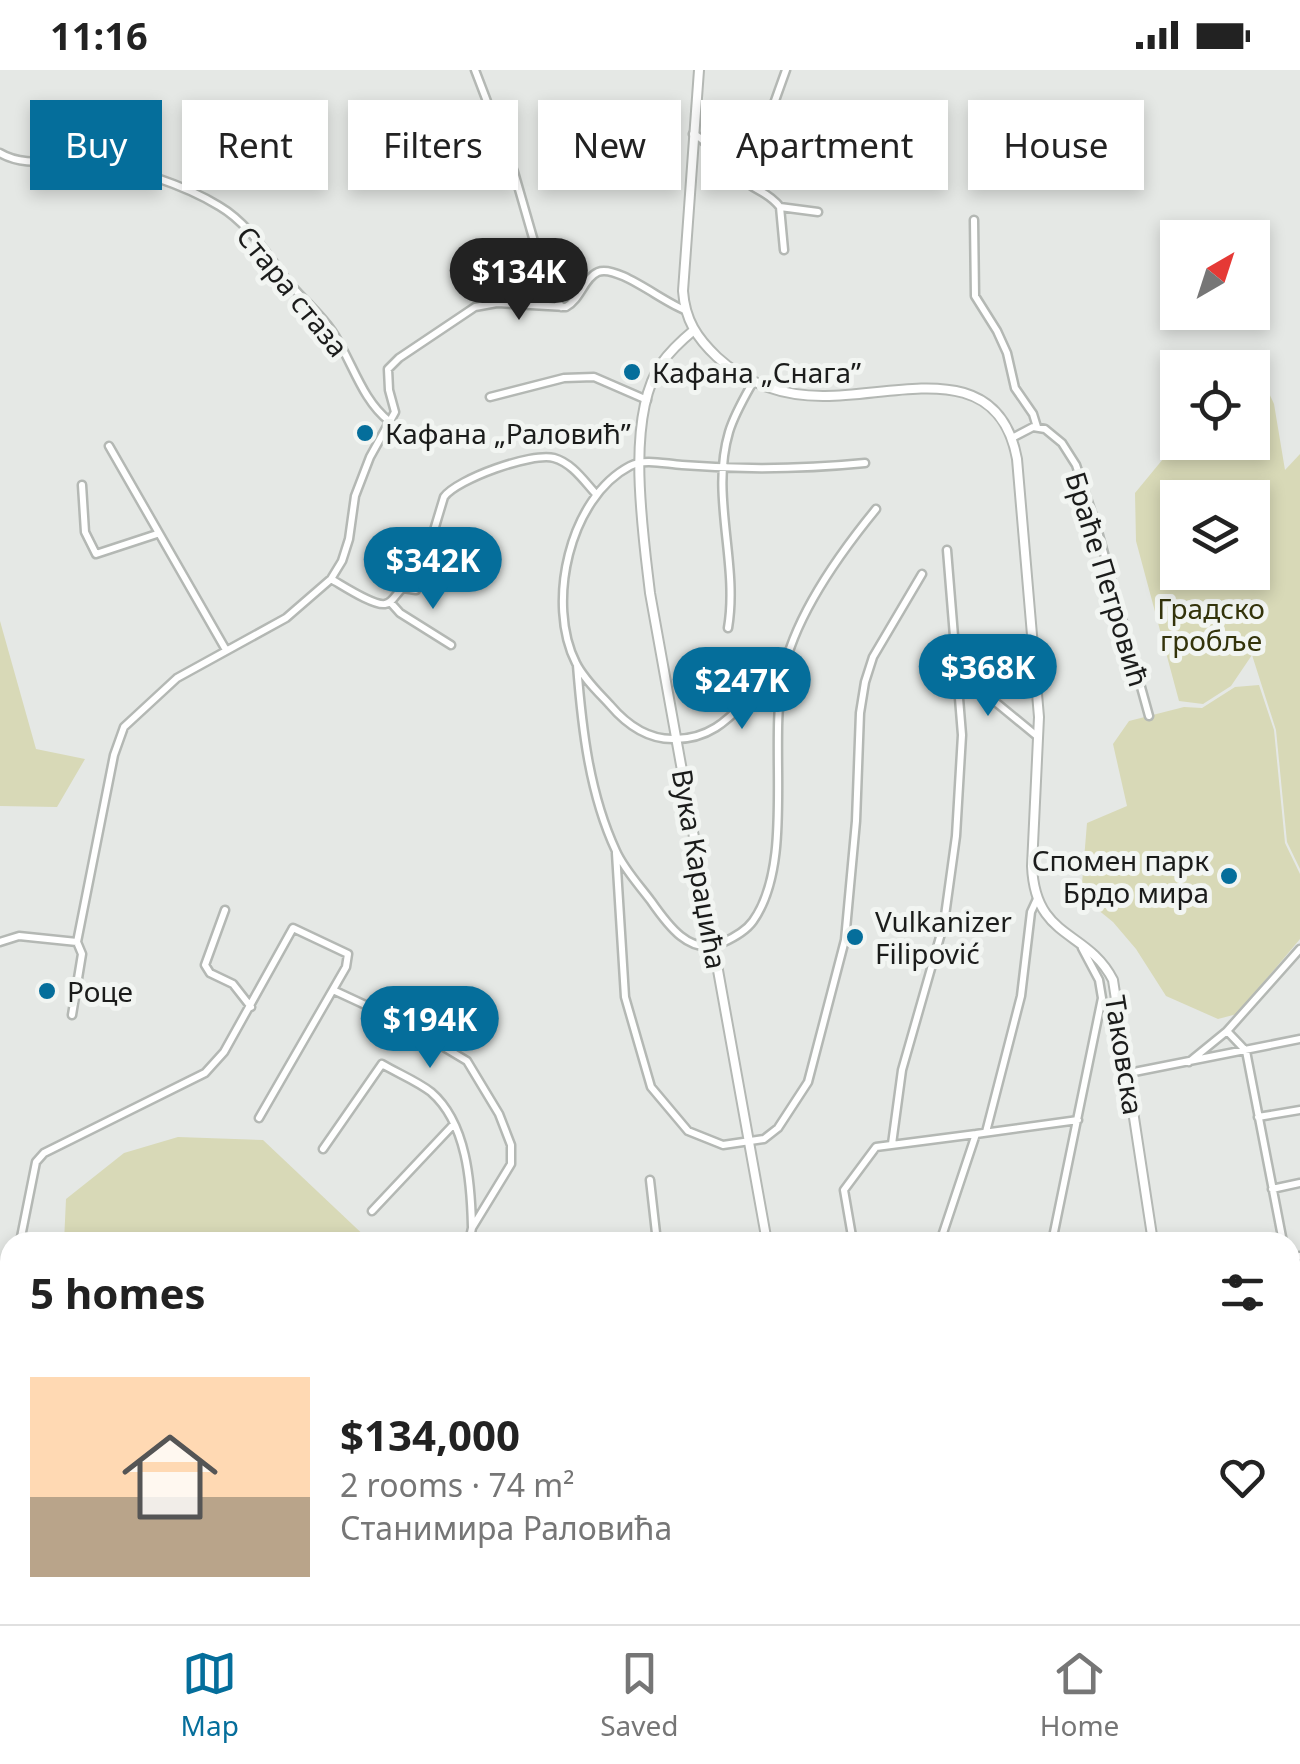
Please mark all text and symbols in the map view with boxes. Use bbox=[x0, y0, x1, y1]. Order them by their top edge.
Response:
text: 11:16 bbox=[50, 9, 148, 61]
chip: Buy bbox=[30, 100, 162, 190]
chip: Rent bbox=[182, 100, 328, 190]
chip: Filters bbox=[348, 100, 518, 190]
chip: New bbox=[538, 100, 681, 190]
chip: Apartment bbox=[701, 100, 948, 190]
chip: House bbox=[968, 100, 1144, 190]
street label: Стара стаза bbox=[229, 218, 357, 364]
north arrow bbox=[1160, 220, 1270, 330]
map controls bbox=[1160, 220, 1270, 590]
pin: $134K bbox=[449, 238, 589, 323]
text: $134K bbox=[472, 249, 566, 292]
button: locate bbox=[1160, 350, 1270, 460]
place label: Кафана „Снага” bbox=[652, 353, 861, 391]
marker: Кафана „Снага” bbox=[621, 361, 643, 383]
place label: Кафана „Раловић” bbox=[385, 414, 631, 452]
marker: Кафана „Раловић” bbox=[354, 422, 376, 444]
street label: Браће Петровић bbox=[1057, 467, 1159, 691]
button: layers bbox=[1160, 480, 1270, 590]
pin: $342K bbox=[363, 527, 503, 612]
text: $342K bbox=[386, 538, 480, 581]
park label: Градско гробље bbox=[1157, 589, 1265, 659]
pin: $368K bbox=[918, 634, 1058, 719]
text: $368K bbox=[941, 645, 1035, 688]
pin: $247K bbox=[672, 647, 812, 732]
text: $247K bbox=[695, 658, 789, 701]
street label: Вука Караџића bbox=[664, 766, 736, 972]
place label: Спомен парк Брдо мира bbox=[1032, 841, 1209, 911]
marker: Спомен парк Брдо мира bbox=[1218, 865, 1240, 887]
place label: Vulkanizer Filipović bbox=[875, 902, 1012, 972]
marker: Vulkanizer Filipović bbox=[844, 926, 866, 948]
place label: Роце bbox=[67, 972, 133, 1010]
marker: Роце bbox=[36, 980, 58, 1002]
pin: $194K bbox=[360, 986, 500, 1071]
street label: Таковска bbox=[1097, 993, 1153, 1117]
text: $194K bbox=[383, 997, 477, 1040]
text: 5 homes bbox=[30, 1264, 206, 1321]
icon: filters bbox=[1215, 1265, 1270, 1320]
text: $134,000 bbox=[340, 1406, 520, 1463]
icon: home bbox=[110, 1417, 230, 1537]
icon: heart bbox=[1215, 1450, 1270, 1505]
text: 2 rooms · 74 m² bbox=[340, 1463, 574, 1506]
text: Станимира Раловића bbox=[340, 1506, 672, 1549]
tab: Map bbox=[181, 1646, 239, 1744]
tab: Saved bbox=[600, 1646, 678, 1744]
tab: Home bbox=[1040, 1646, 1119, 1744]

